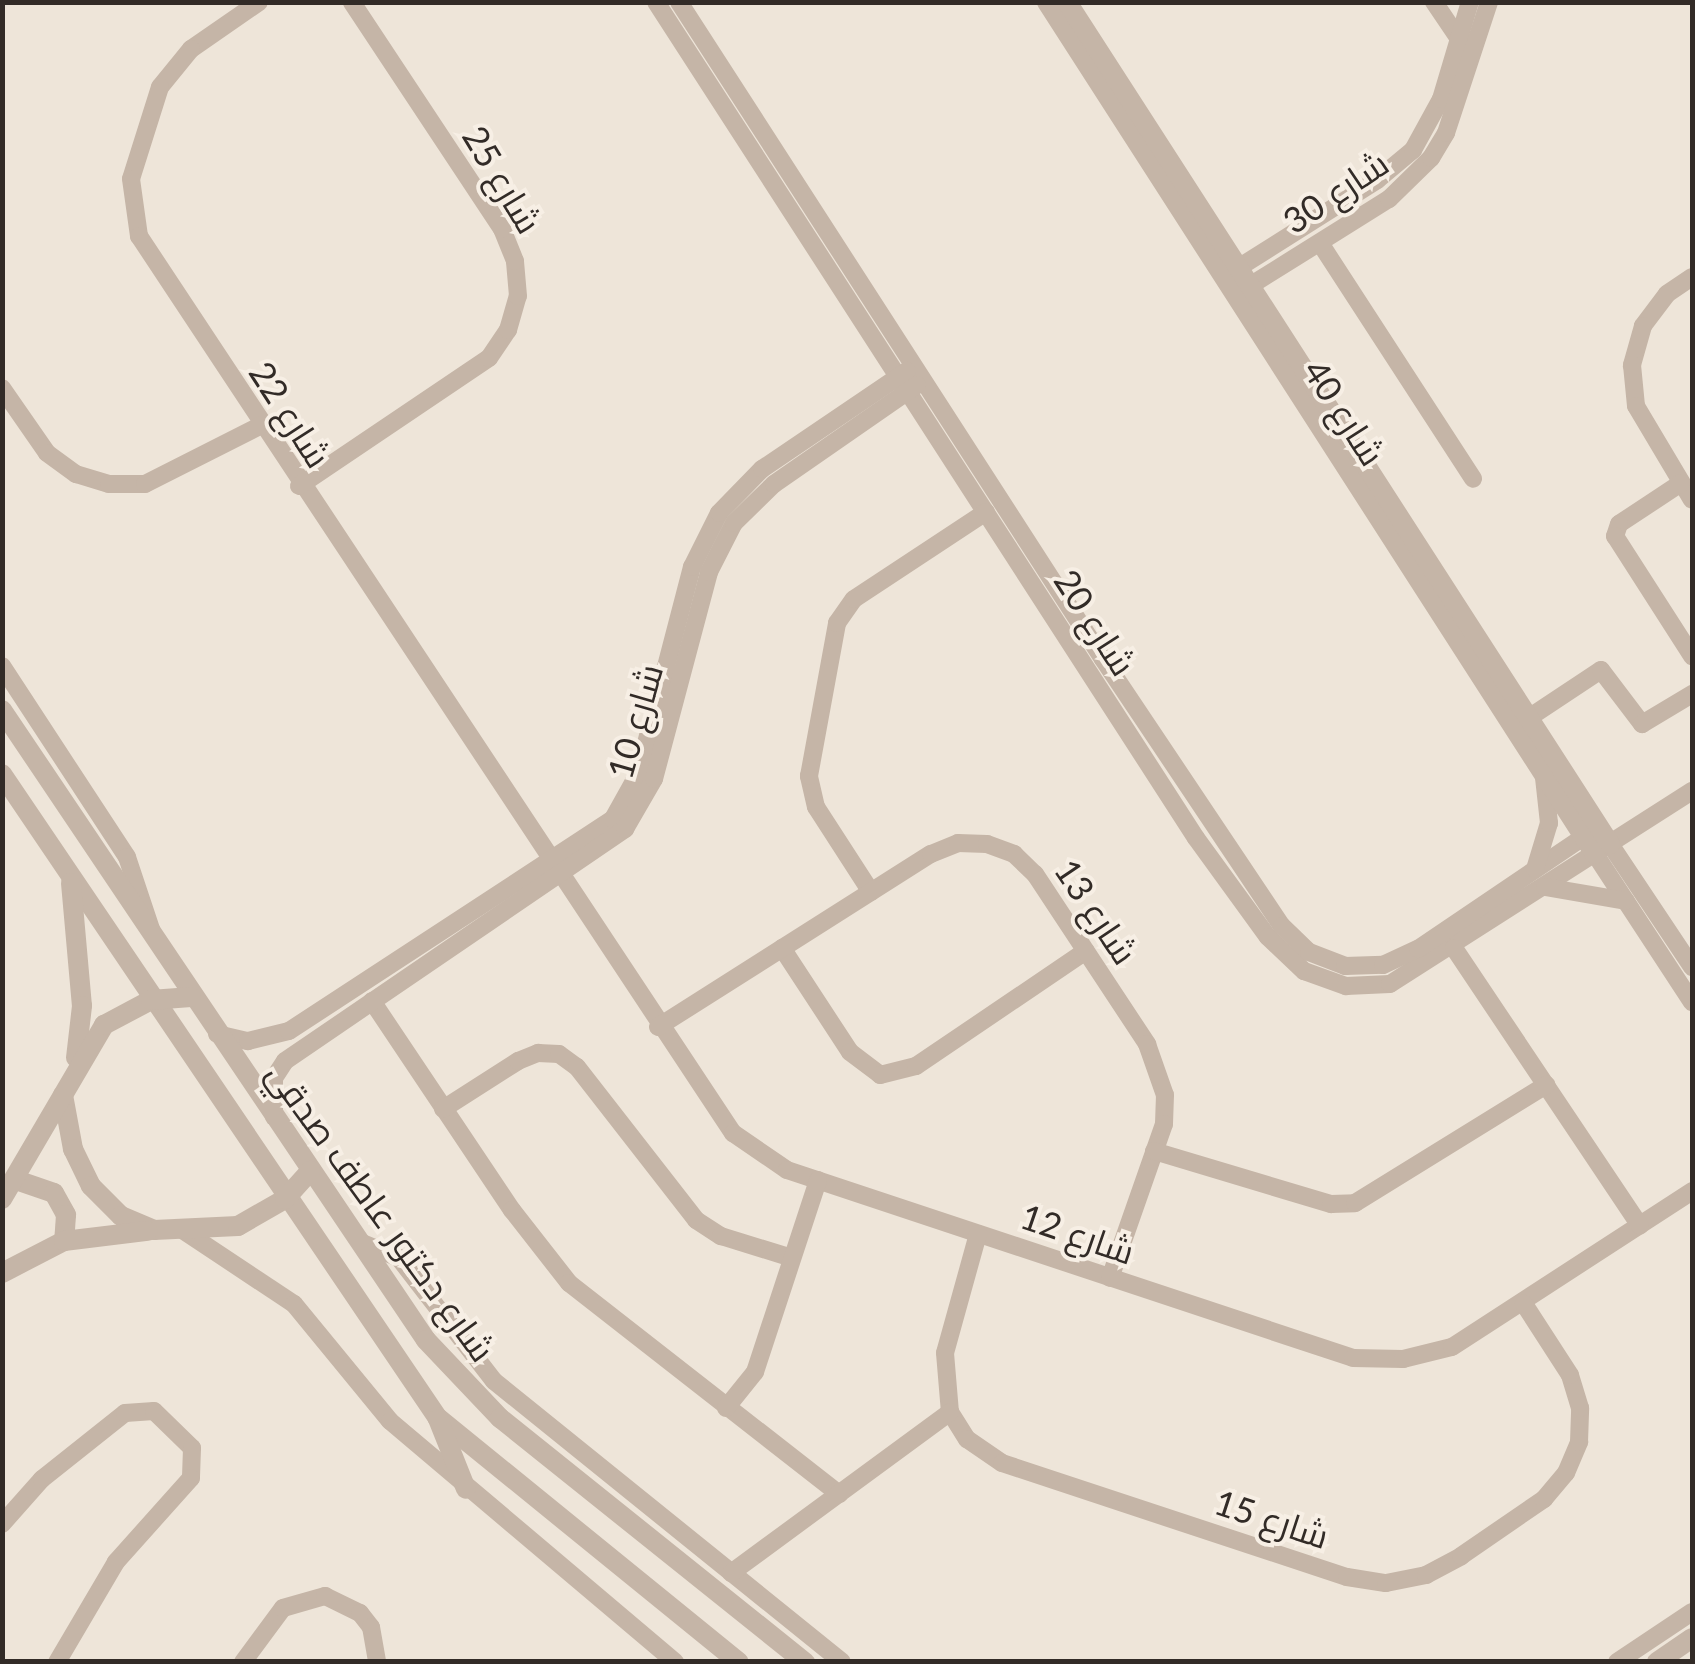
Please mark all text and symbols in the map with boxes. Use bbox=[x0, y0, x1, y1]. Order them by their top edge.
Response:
street label: شارع 25 bbox=[455, 118, 551, 240]
street label: شارع 30 bbox=[1275, 141, 1395, 241]
street label: شارع 40 bbox=[1295, 351, 1395, 473]
street label: شارع 22 bbox=[241, 353, 341, 475]
street label: شارع 20 bbox=[1046, 561, 1146, 683]
street label: شارع 10 bbox=[598, 659, 670, 783]
street label: شارع 13 bbox=[1047, 851, 1147, 971]
street label: شارع دكتور عاطف صدقي bbox=[259, 1053, 505, 1369]
street label: شارع 12 bbox=[1016, 1194, 1140, 1272]
street label: شارع 15 bbox=[1210, 1480, 1334, 1556]

